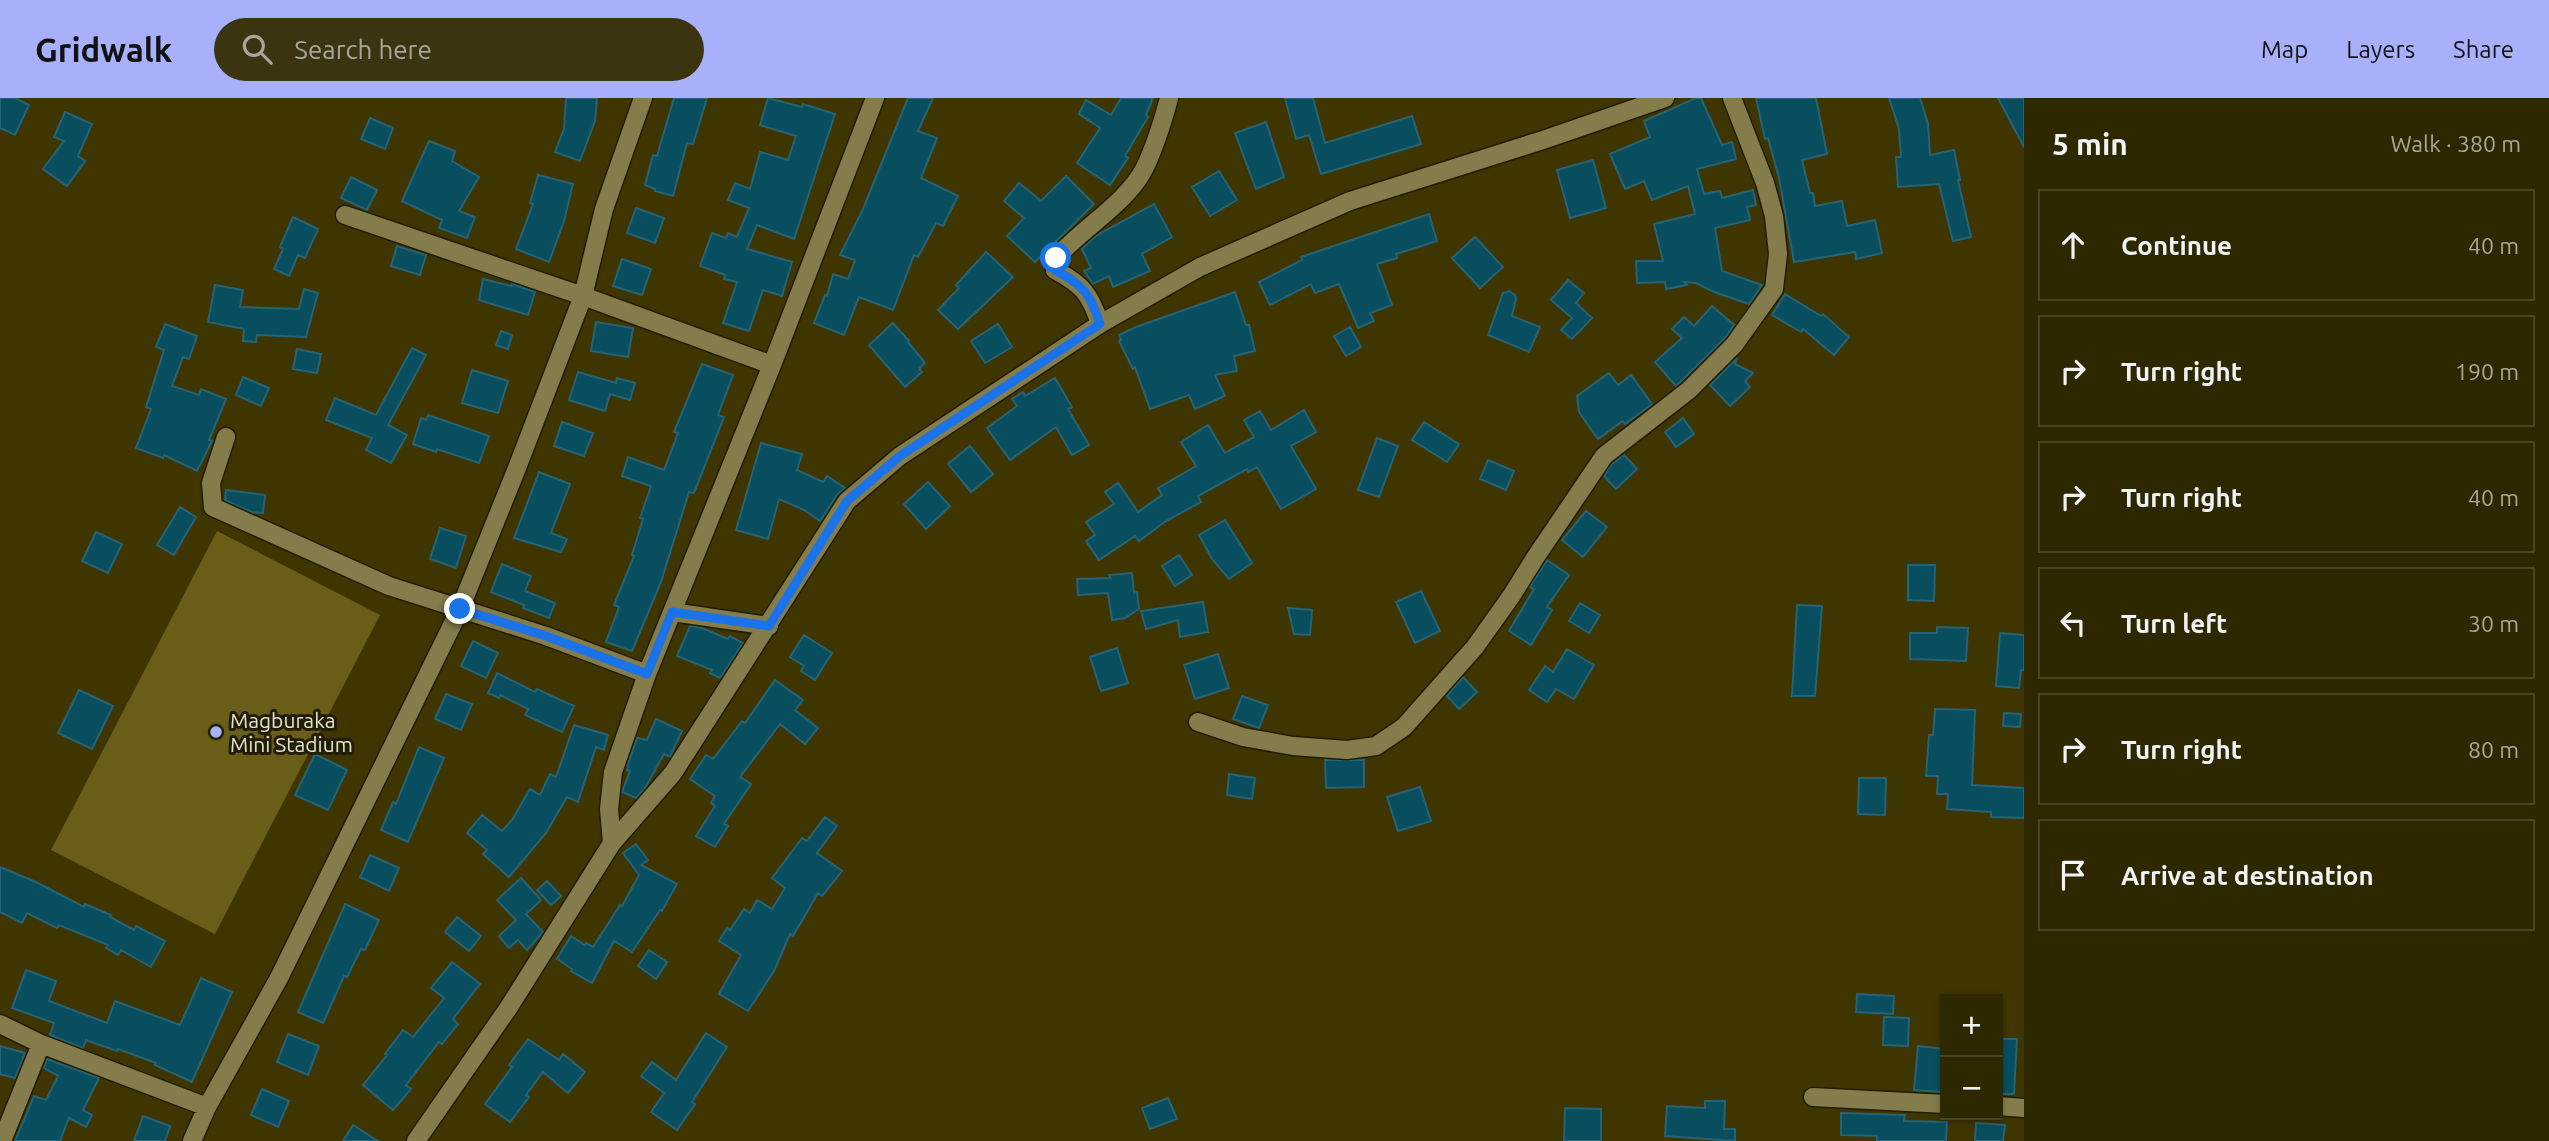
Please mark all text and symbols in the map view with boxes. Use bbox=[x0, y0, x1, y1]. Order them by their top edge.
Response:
search box bbox=[214, 18, 704, 81]
icon: search bbox=[238, 30, 276, 68]
text: Gridwalk bbox=[35, 31, 172, 68]
text: Search here bbox=[294, 35, 432, 64]
text: Map bbox=[2261, 36, 2308, 63]
text: Layers bbox=[2346, 36, 2415, 63]
text: Share bbox=[2453, 36, 2514, 63]
text: 5 min bbox=[2052, 127, 2128, 161]
text: Walk · 380 m bbox=[2390, 131, 2521, 156]
icon: ahead bbox=[2054, 226, 2092, 264]
text: Continue bbox=[2121, 231, 2232, 260]
text: 40 m bbox=[2468, 233, 2519, 258]
route start bbox=[1040, 242, 1071, 273]
icon: right bbox=[2054, 352, 2092, 390]
text: Turn right bbox=[2121, 357, 2242, 386]
text: 190 m bbox=[2455, 359, 2519, 384]
icon: right bbox=[2054, 478, 2092, 516]
text: Turn right bbox=[2121, 483, 2242, 512]
text: 40 m bbox=[2468, 485, 2519, 510]
route end bbox=[444, 593, 475, 624]
icon: left bbox=[2054, 604, 2092, 642]
text: Turn left bbox=[2121, 609, 2227, 638]
text: 30 m bbox=[2468, 611, 2519, 636]
place label: Magburaka Mini Stadium bbox=[230, 708, 353, 756]
marker: Magburaka Mini Stadium bbox=[208, 724, 224, 740]
icon: right bbox=[2054, 730, 2092, 768]
text: Turn right bbox=[2121, 735, 2242, 764]
text: 80 m bbox=[2468, 737, 2519, 762]
icon: arrive bbox=[2054, 856, 2092, 894]
text: Arrive at destination bbox=[2121, 861, 2374, 890]
map controls bbox=[1940, 994, 2003, 1120]
button: + bbox=[1940, 994, 2003, 1057]
button: − bbox=[1940, 1057, 2003, 1120]

